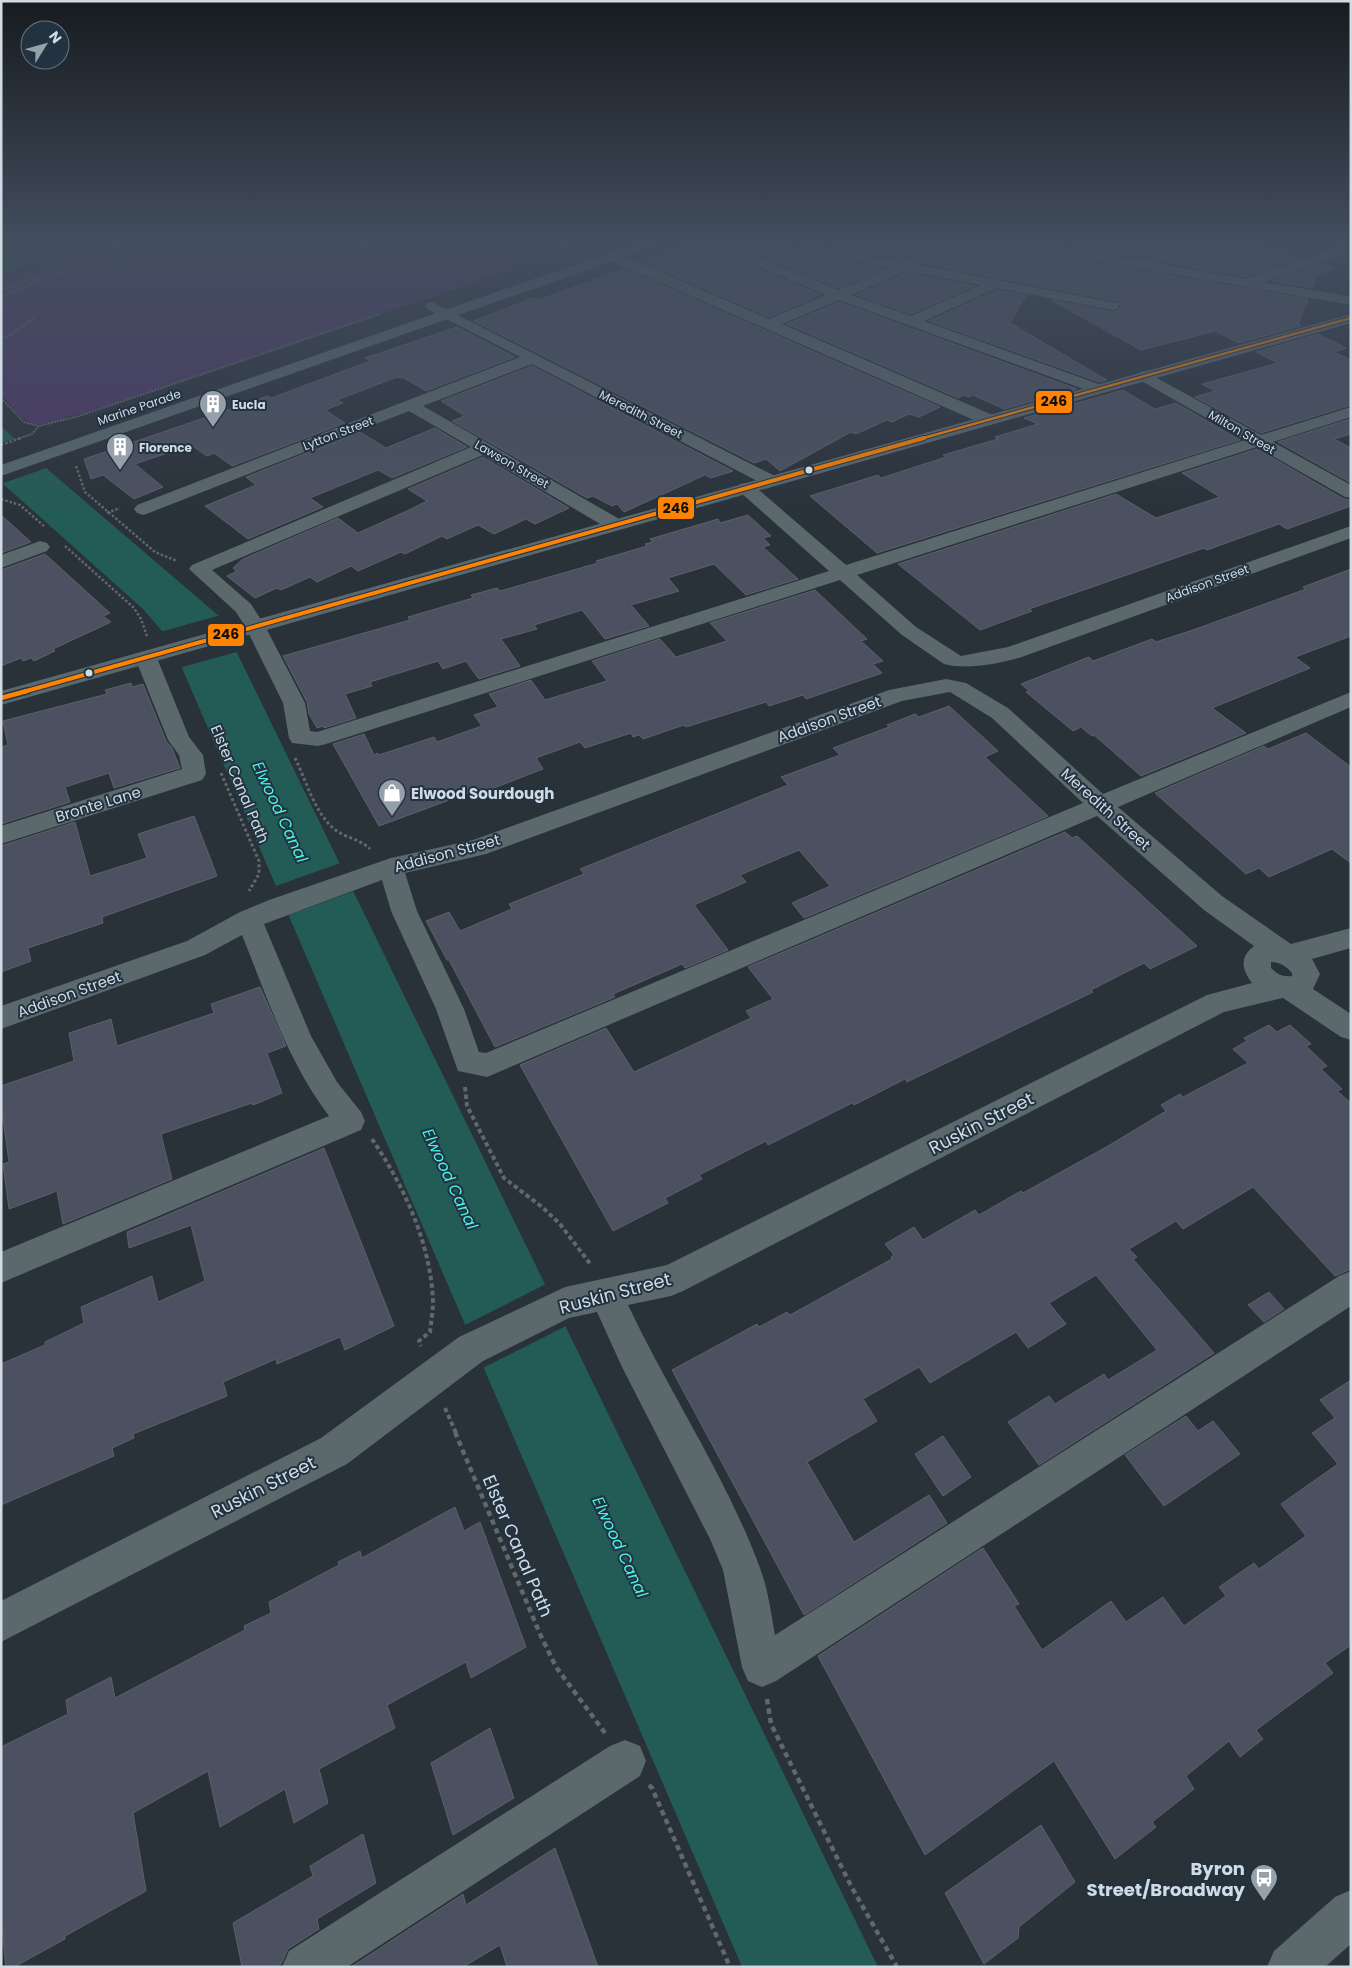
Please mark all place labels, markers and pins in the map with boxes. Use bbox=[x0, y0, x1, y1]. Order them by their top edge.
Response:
building icon: Eucla bbox=[198, 389, 228, 428]
place label: Eucla bbox=[232, 396, 266, 413]
building icon: Florence bbox=[105, 432, 135, 471]
place label: Florence bbox=[139, 439, 193, 456]
unlabelled marker bbox=[804, 465, 814, 475]
unlabelled marker bbox=[84, 668, 94, 678]
shop icon: Elwood Sourdough bbox=[377, 778, 407, 817]
place label: Elwood Sourdough bbox=[411, 783, 554, 804]
place label: Byron Street/Broadway bbox=[1087, 1856, 1246, 1902]
bus stop icon: Byron Street/Broadway bbox=[1249, 1863, 1279, 1902]

